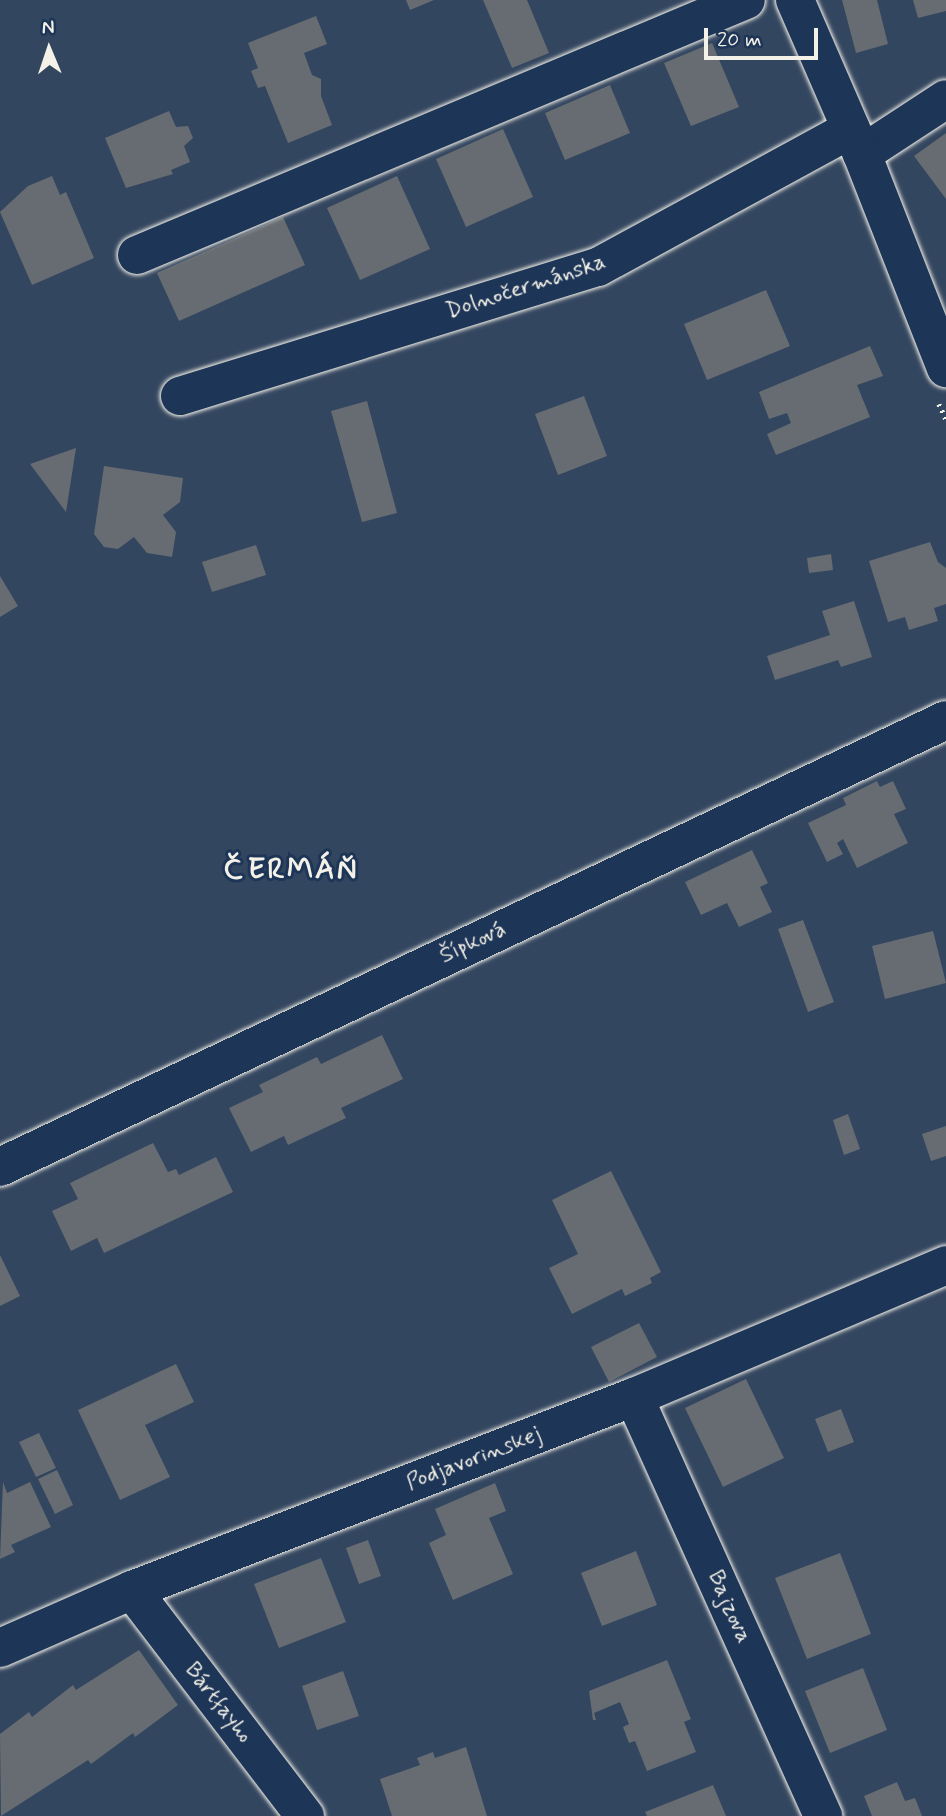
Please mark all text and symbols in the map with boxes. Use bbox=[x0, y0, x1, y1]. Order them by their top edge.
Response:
north arrow bbox=[14, 14, 84, 84]
scale bar bbox=[708, 14, 822, 58]
text: N bbox=[41, 15, 55, 40]
text: 20 m bbox=[717, 26, 762, 54]
street label: Dolnočermánska bbox=[443, 248, 609, 326]
district label: ČERMÁŇ bbox=[223, 852, 359, 888]
street label: Šípková bbox=[435, 916, 511, 970]
street label: Podjavorinskej bbox=[403, 1421, 545, 1497]
street label: Bajzova bbox=[701, 1566, 757, 1648]
street label: Bártfayho bbox=[178, 1657, 258, 1749]

